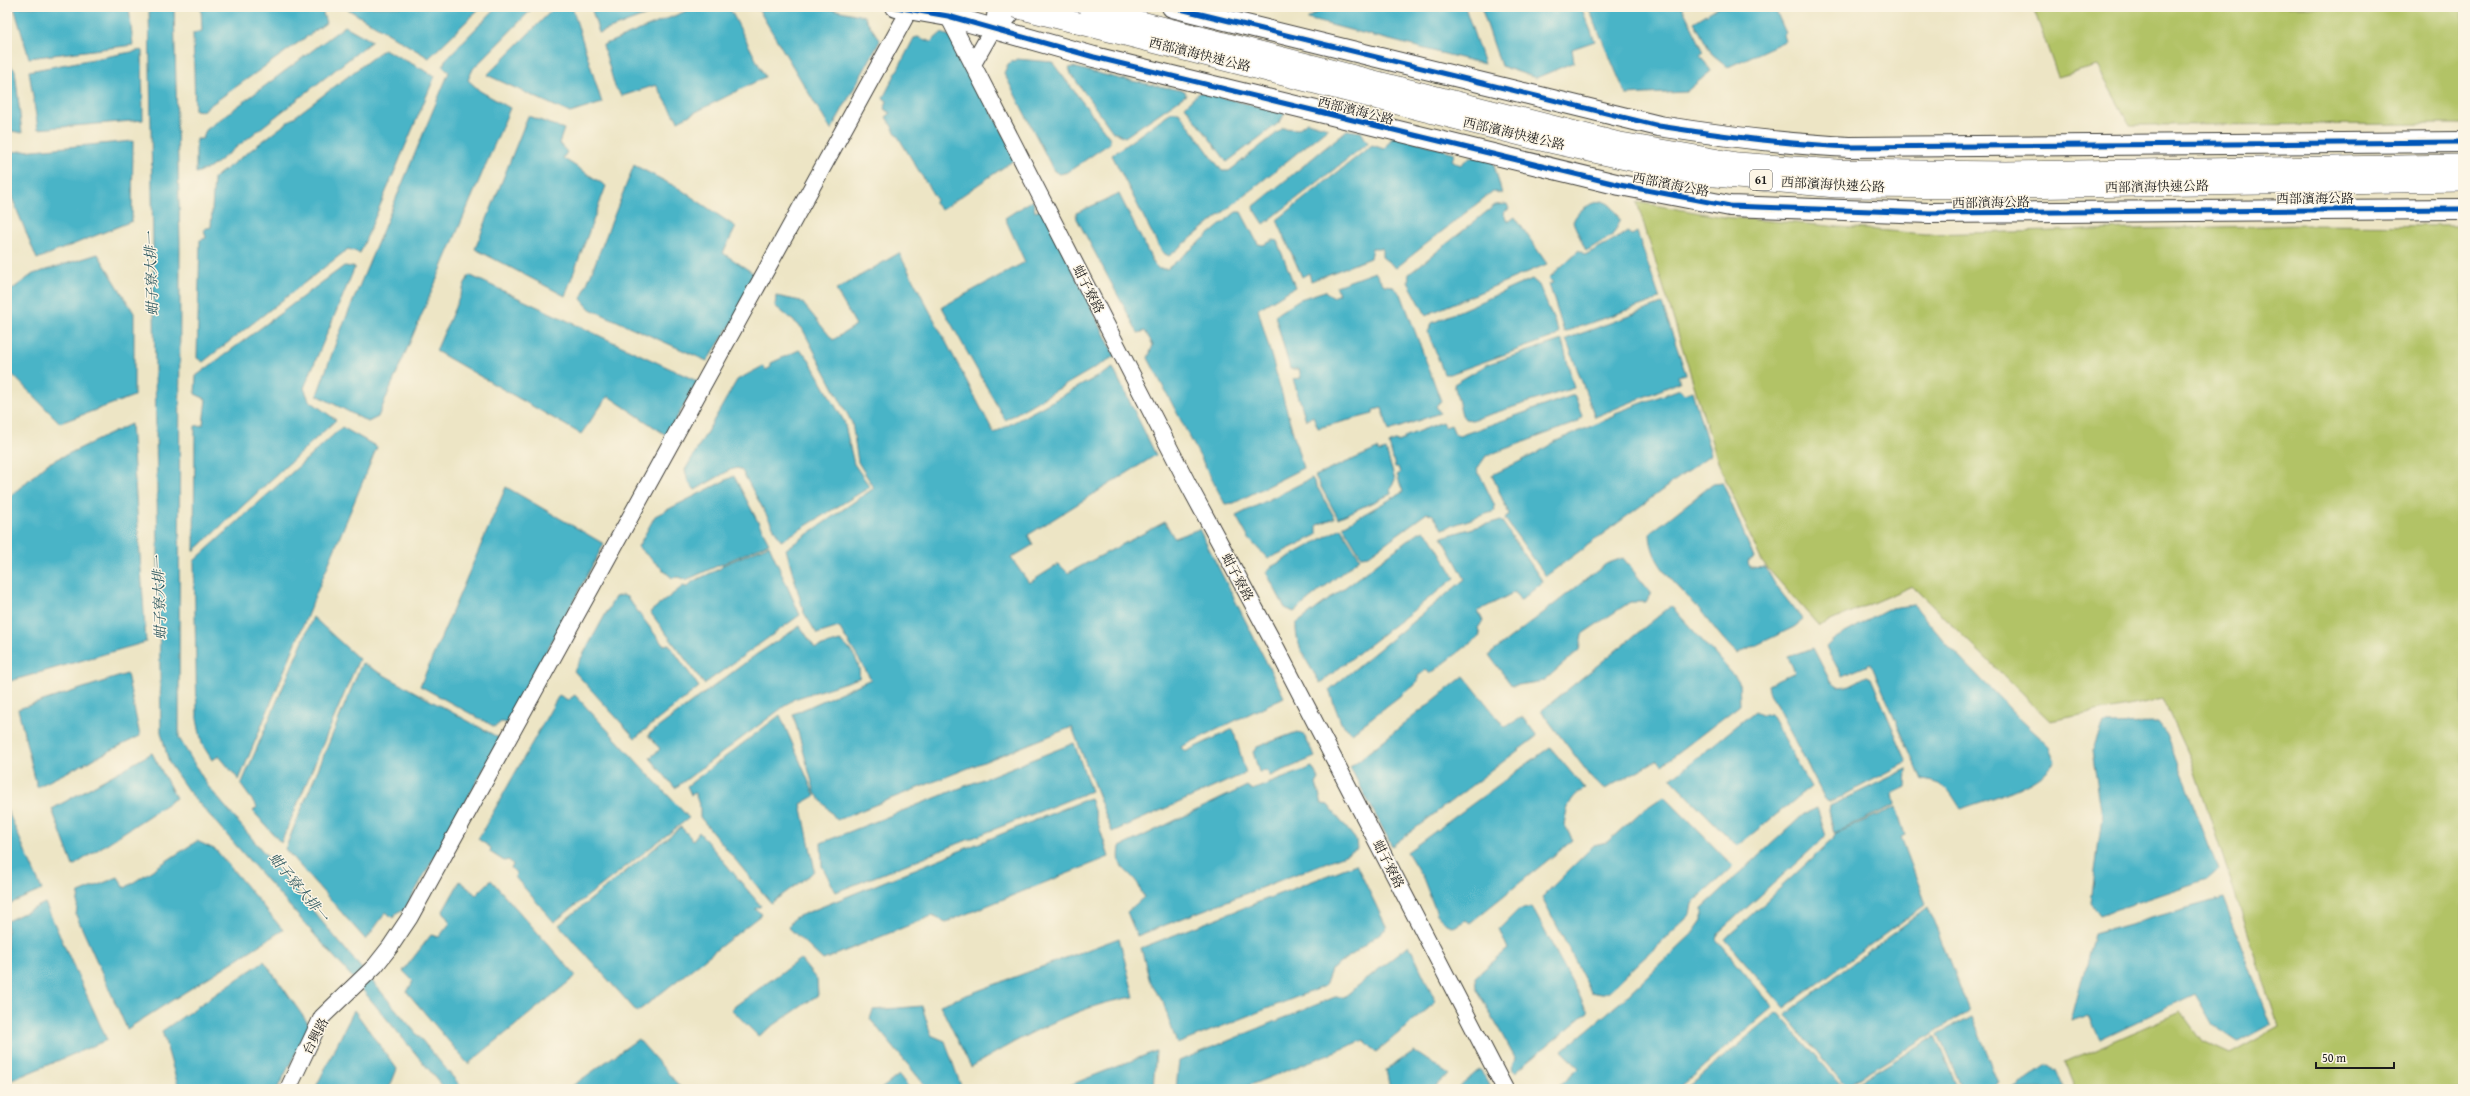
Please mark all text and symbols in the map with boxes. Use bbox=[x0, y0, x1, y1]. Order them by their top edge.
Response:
street label: 西部濱海快速公路 bbox=[1147, 33, 1253, 76]
street label: 西部濱海公路 bbox=[1316, 92, 1396, 129]
street label: 西部濱海快速公路 bbox=[1461, 113, 1567, 154]
street label: 西部濱海公路 bbox=[1631, 168, 1711, 201]
road number: 61 bbox=[1750, 170, 1772, 190]
street label: 西部濱海快速公路 bbox=[1781, 172, 1885, 197]
street label: 西部濱海快速公路 bbox=[2105, 176, 2209, 197]
street label: 西部濱海公路 bbox=[2276, 189, 2354, 208]
street label: 西部濱海公路 bbox=[1952, 192, 2030, 213]
water label: 蚶子寮大排一 bbox=[140, 231, 162, 316]
street label: 蚶子寮路 bbox=[1068, 262, 1109, 317]
street label: 蚶子寮路 bbox=[1217, 550, 1258, 605]
water label: 蚶子寮大排一 bbox=[148, 555, 170, 640]
street label: 蚶子寮路 bbox=[1368, 837, 1409, 892]
water label: 蚶子寮大排一 bbox=[264, 848, 334, 926]
street label: 台興路 bbox=[298, 1015, 333, 1058]
scale bar bbox=[2316, 1044, 2394, 1070]
text: 50 m bbox=[2322, 1049, 2346, 1066]

